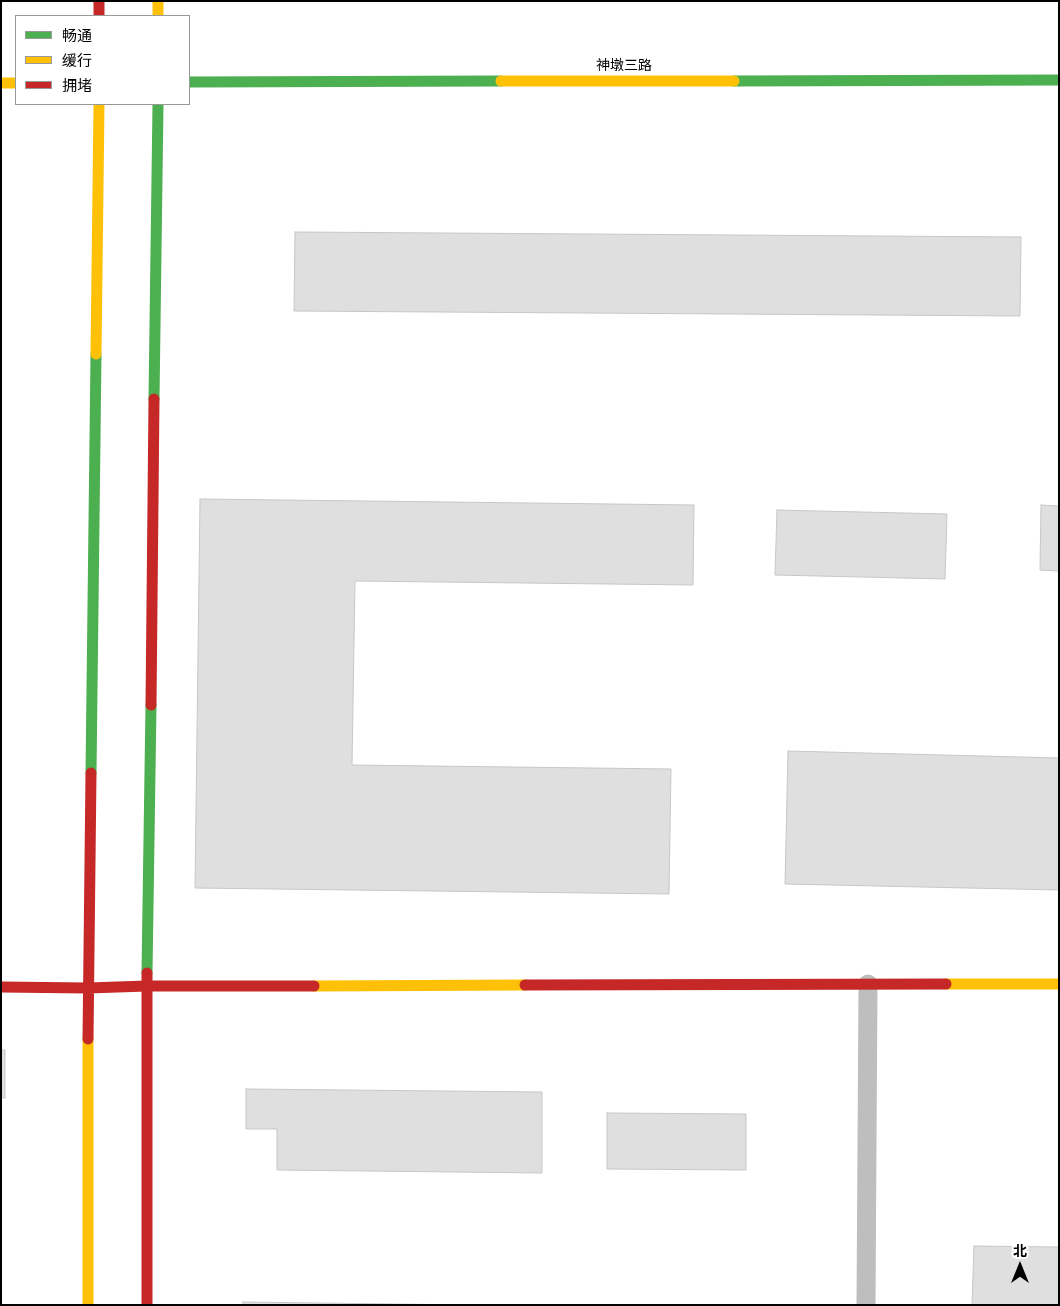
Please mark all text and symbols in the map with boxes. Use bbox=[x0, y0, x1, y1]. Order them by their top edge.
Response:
legend bbox=[15, 15, 190, 105]
text: 畅通 bbox=[62, 27, 92, 45]
text: 缓行 bbox=[62, 52, 92, 70]
street label: 神墩三路 bbox=[596, 58, 652, 74]
text: 拥堵 bbox=[62, 77, 92, 95]
north arrow bbox=[995, 1241, 1045, 1291]
text: 北 bbox=[1013, 1243, 1027, 1259]

